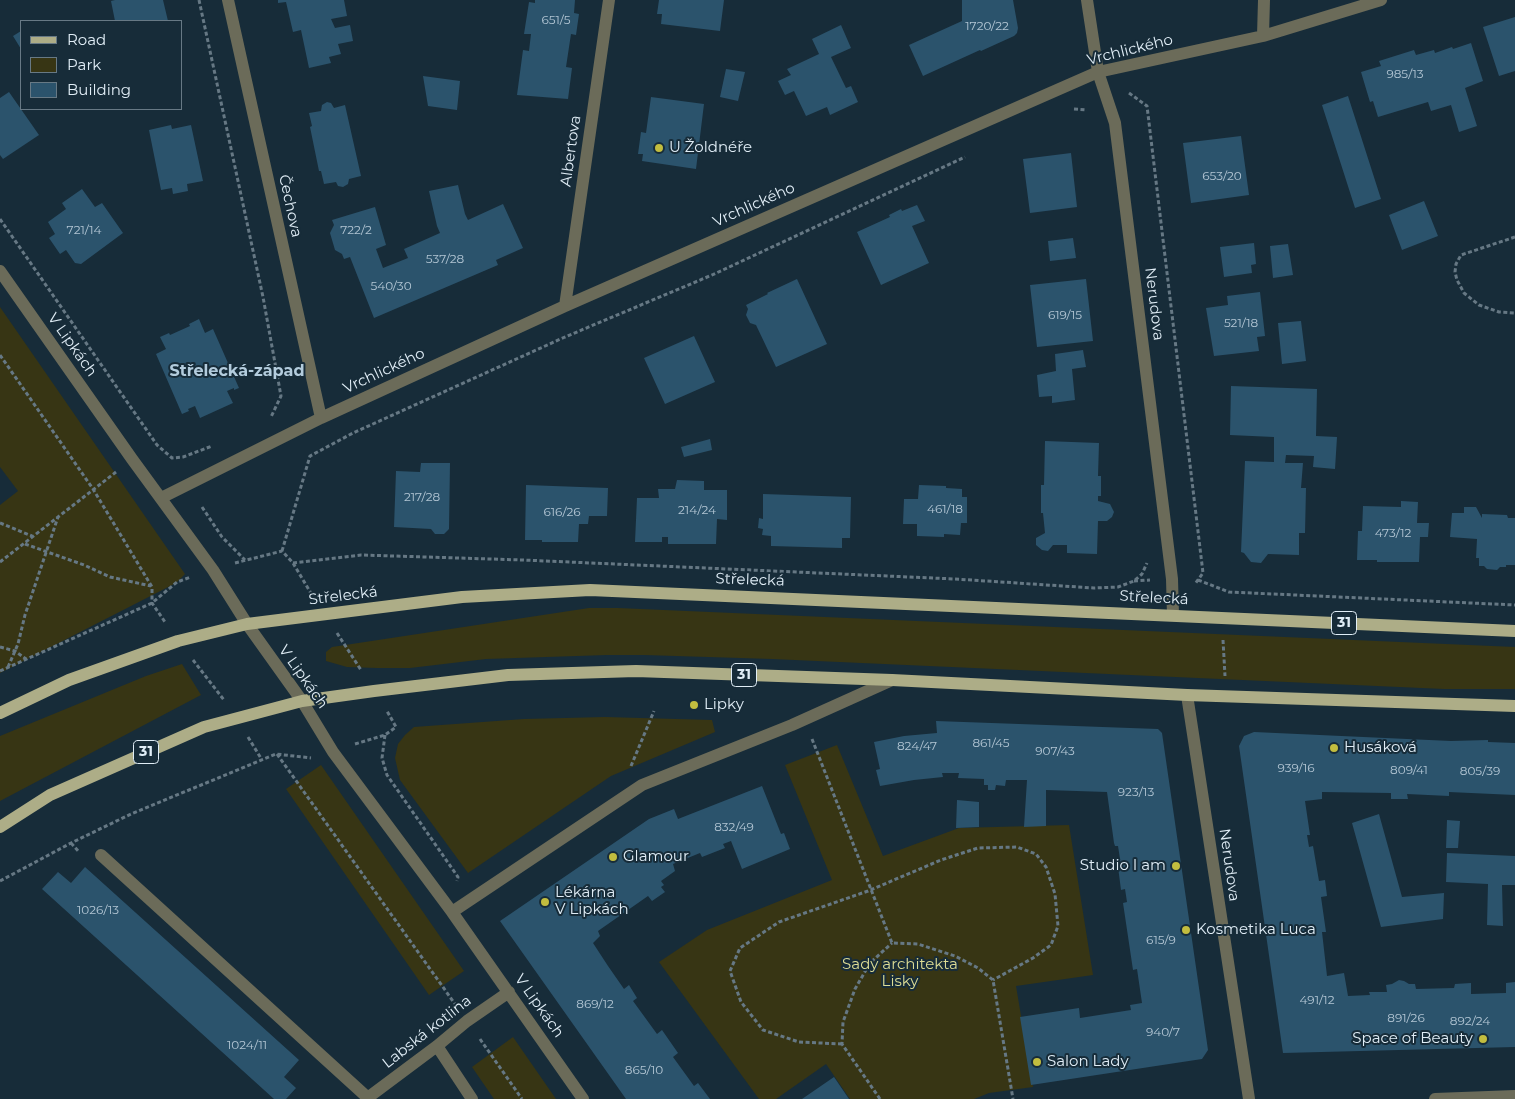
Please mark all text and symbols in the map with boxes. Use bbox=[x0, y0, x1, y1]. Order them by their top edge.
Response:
house number: 651/5 bbox=[541, 13, 571, 27]
house number: 1720/22 bbox=[965, 19, 1009, 33]
legend bbox=[20, 20, 182, 110]
text: Road bbox=[67, 30, 106, 49]
street label: Vrchlického bbox=[1085, 31, 1175, 69]
text: Park bbox=[67, 55, 101, 74]
house number: 985/13 bbox=[1386, 67, 1424, 81]
text: Building bbox=[67, 80, 131, 99]
street label: Albertova bbox=[557, 114, 585, 188]
place label: U Žoldnéře bbox=[669, 139, 752, 157]
marker: U Žoldnéře bbox=[653, 142, 665, 154]
house number: 653/20 bbox=[1202, 169, 1242, 183]
street label: Čechova bbox=[275, 173, 305, 239]
street label: Vrchlického bbox=[710, 179, 798, 231]
house number: 721/14 bbox=[67, 223, 101, 237]
house number: 722/2 bbox=[340, 223, 372, 237]
house number: 537/28 bbox=[426, 252, 464, 266]
street label: Nerudova bbox=[1141, 266, 1167, 342]
house number: 540/30 bbox=[370, 279, 412, 293]
house number: 619/15 bbox=[1048, 308, 1082, 322]
street label: V Lipkách bbox=[44, 310, 100, 380]
house number: 521/18 bbox=[1224, 316, 1258, 330]
street label: Vrchlického bbox=[340, 344, 428, 398]
district label: Střelecká-západ bbox=[170, 361, 304, 381]
house number: 217/28 bbox=[404, 490, 440, 504]
house number: 461/18 bbox=[927, 502, 963, 516]
house number: 214/24 bbox=[678, 503, 716, 517]
house number: 616/26 bbox=[543, 505, 581, 519]
house number: 473/12 bbox=[1375, 526, 1411, 540]
street label: Střelecká bbox=[715, 570, 785, 590]
street label: Střelecká bbox=[308, 583, 378, 609]
street label: Střelecká bbox=[1119, 587, 1189, 609]
road number: 31 bbox=[1332, 612, 1356, 634]
street label: V Lipkách bbox=[275, 642, 331, 712]
road number: 31 bbox=[732, 664, 756, 686]
place label: Lipky bbox=[704, 696, 744, 714]
marker: Lipky bbox=[688, 699, 700, 711]
house number: 861/45 bbox=[972, 736, 1010, 750]
house number: 824/47 bbox=[897, 739, 937, 753]
place label: Husáková bbox=[1344, 739, 1417, 757]
road number: 31 bbox=[134, 740, 158, 764]
marker: Husáková bbox=[1328, 742, 1340, 754]
house number: 907/43 bbox=[1035, 744, 1075, 758]
house number: 939/16 bbox=[1277, 761, 1315, 775]
house number: 809/41 bbox=[1390, 763, 1428, 777]
house number: 805/39 bbox=[1460, 764, 1500, 778]
house number: 923/13 bbox=[1118, 785, 1154, 799]
house number: 832/49 bbox=[714, 820, 754, 834]
street label: Nerudova bbox=[1215, 827, 1243, 903]
place label: Glamour bbox=[623, 848, 689, 866]
marker: Glamour bbox=[607, 851, 619, 863]
place label: Studio I am bbox=[1080, 857, 1166, 875]
marker: Studio I am bbox=[1170, 860, 1182, 872]
place label: Lékárna V Lipkách bbox=[555, 884, 629, 919]
marker: Lékárna V Lipkách bbox=[539, 896, 551, 908]
house number: 1026/13 bbox=[77, 903, 119, 917]
place label: Kosmetika Luca bbox=[1196, 921, 1316, 939]
marker: Kosmetika Luca bbox=[1180, 924, 1192, 936]
house number: 615/9 bbox=[1146, 933, 1176, 947]
park label: Sady architekta Lisky bbox=[842, 956, 958, 991]
street label: V Lipkách bbox=[511, 971, 567, 1041]
street label: Labská kotlina bbox=[379, 992, 475, 1072]
house number: 491/12 bbox=[1299, 993, 1335, 1007]
house number: 869/12 bbox=[576, 997, 614, 1011]
house number: 891/26 bbox=[1387, 1011, 1425, 1025]
house number: 892/24 bbox=[1450, 1014, 1490, 1028]
house number: 940/7 bbox=[1146, 1025, 1180, 1039]
place label: Space of Beauty bbox=[1352, 1030, 1473, 1048]
marker: Space of Beauty bbox=[1477, 1033, 1489, 1045]
house number: 1024/11 bbox=[227, 1038, 267, 1052]
place label: Salon Lady bbox=[1047, 1053, 1129, 1071]
marker: Salon Lady bbox=[1031, 1056, 1043, 1068]
house number: 865/10 bbox=[625, 1063, 663, 1077]

